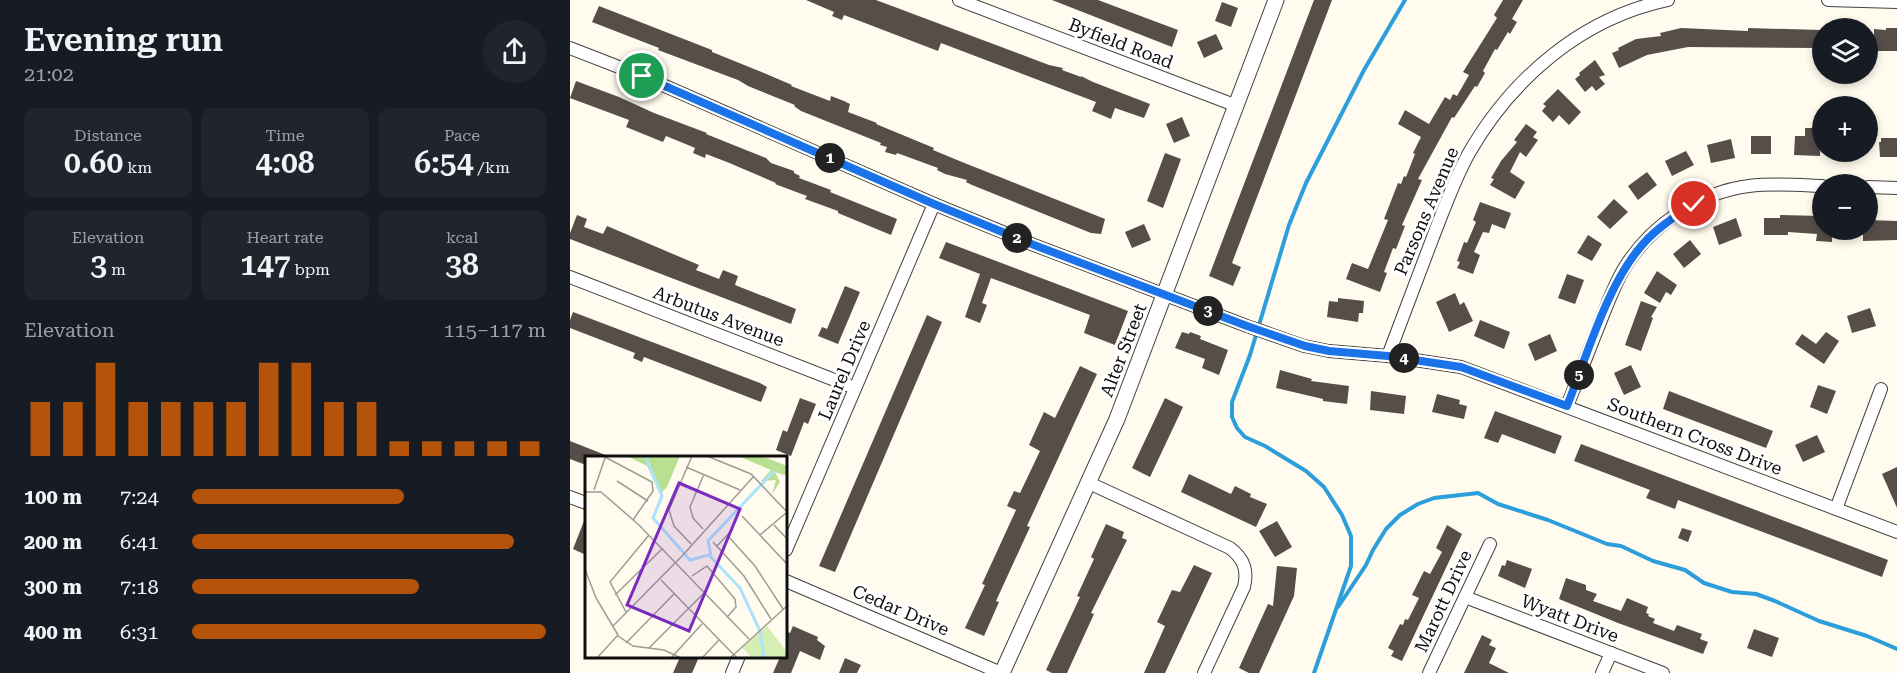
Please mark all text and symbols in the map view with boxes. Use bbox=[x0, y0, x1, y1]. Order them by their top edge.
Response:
street label: Byfield Road bbox=[1066, 13, 1177, 73]
map controls bbox=[1812, 18, 1878, 240]
button: layers bbox=[1812, 18, 1878, 84]
text: Evening run bbox=[24, 20, 223, 59]
button: share bbox=[483, 20, 546, 83]
pin bbox=[616, 50, 667, 101]
icon: arrive bbox=[625, 59, 658, 92]
text: 21:02 bbox=[24, 62, 74, 86]
button: + bbox=[1812, 96, 1878, 162]
text: Distance bbox=[74, 126, 142, 145]
text: Time bbox=[265, 126, 305, 145]
text: Pace bbox=[444, 126, 480, 145]
pin: 1 bbox=[815, 143, 845, 173]
street label: Parsons Avenue bbox=[1390, 144, 1462, 278]
text: 0.60 bbox=[64, 145, 123, 180]
text: 4:08 bbox=[255, 145, 315, 180]
text: 6:54 bbox=[414, 145, 473, 180]
text: 1 bbox=[826, 148, 834, 167]
text: km bbox=[123, 158, 152, 177]
text: /km bbox=[473, 158, 510, 177]
button: − bbox=[1812, 174, 1878, 240]
pin bbox=[1668, 178, 1719, 229]
icon: check bbox=[1677, 187, 1710, 220]
pin: 2 bbox=[1002, 223, 1032, 253]
text: Elevation bbox=[72, 228, 144, 247]
text: Heart rate bbox=[247, 228, 323, 247]
text: kcal bbox=[446, 228, 478, 247]
text: 2 bbox=[1013, 228, 1021, 247]
text: 3 bbox=[90, 247, 107, 282]
text: 147 bbox=[240, 247, 290, 282]
text: 38 bbox=[445, 247, 479, 282]
text: m bbox=[107, 260, 126, 279]
text: bpm bbox=[290, 260, 330, 279]
street label: Arbutus Avenue bbox=[651, 281, 787, 351]
pin: 3 bbox=[1193, 296, 1223, 326]
street label: Alter Street bbox=[1096, 300, 1151, 400]
text: 3 bbox=[1204, 301, 1212, 320]
street label: Laurel Drive bbox=[814, 317, 874, 423]
text: Elevation bbox=[24, 318, 115, 342]
text: 115–117 m bbox=[443, 318, 546, 342]
pin: 4 bbox=[1389, 343, 1419, 373]
text: 4 bbox=[1400, 348, 1408, 367]
pin: 5 bbox=[1564, 360, 1594, 390]
text: 5 bbox=[1575, 365, 1583, 384]
street label: Southern Cross Drive bbox=[1605, 393, 1785, 479]
inset map bbox=[585, 456, 788, 658]
text: 100 m bbox=[24, 485, 82, 509]
text: 7:24 bbox=[120, 485, 159, 509]
text: 200 m bbox=[24, 530, 82, 554]
text: 6:41 bbox=[120, 530, 159, 554]
street label: Marott Drive bbox=[1410, 547, 1476, 655]
text: 300 m bbox=[24, 575, 82, 599]
text: 7:18 bbox=[120, 575, 159, 599]
street label: Cedar Drive bbox=[849, 580, 953, 640]
street label: Wyatt Drive bbox=[1518, 590, 1622, 646]
text: 400 m bbox=[24, 620, 82, 644]
text: 6:31 bbox=[120, 620, 159, 644]

